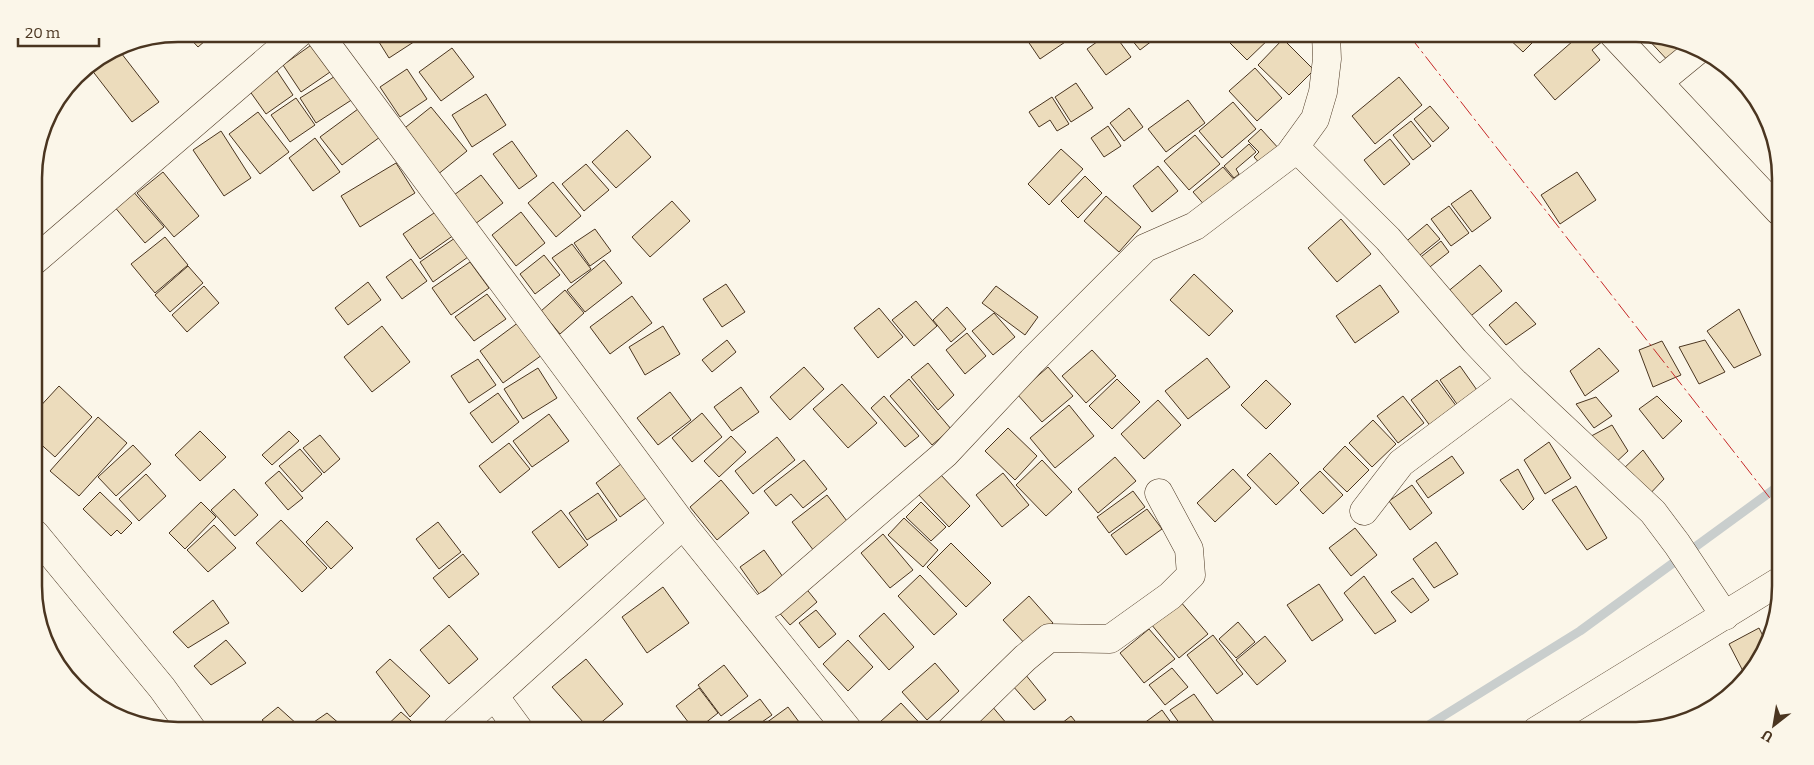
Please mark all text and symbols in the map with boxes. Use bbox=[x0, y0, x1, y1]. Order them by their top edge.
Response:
scale bar bbox=[18, 15, 99, 47]
text: 20 m bbox=[25, 24, 61, 42]
north arrow bbox=[1749, 700, 1799, 750]
text: U bbox=[1758, 725, 1776, 746]

